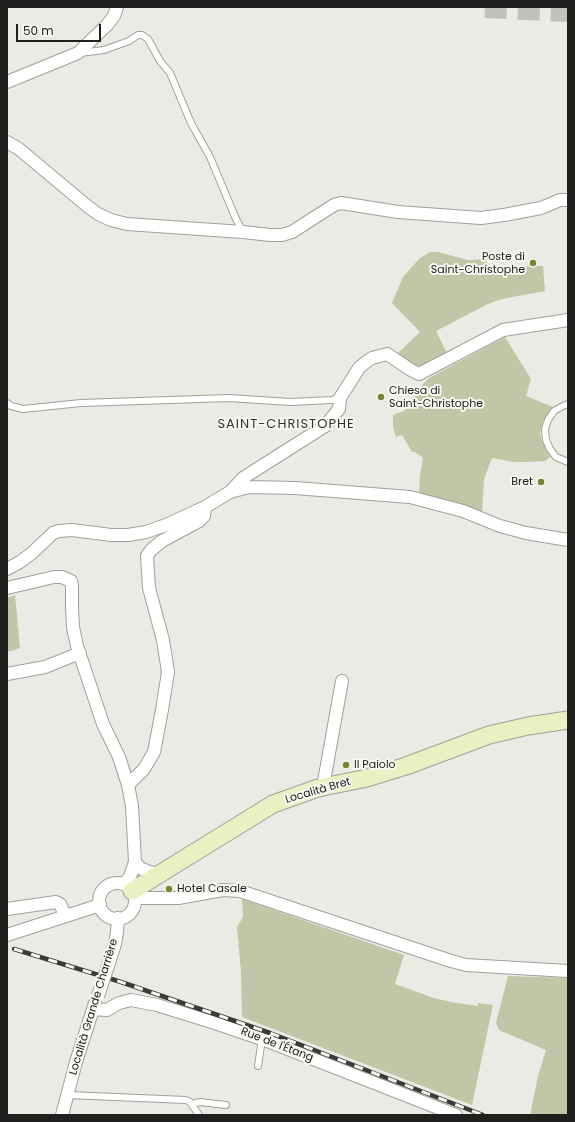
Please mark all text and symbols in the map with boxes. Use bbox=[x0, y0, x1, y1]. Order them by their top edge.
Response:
scale bar bbox=[18, 16, 103, 42]
text: 50 m bbox=[23, 22, 54, 39]
place label: Poste di Saint-Christophe bbox=[431, 250, 525, 276]
marker: Poste di Saint-Christophe bbox=[528, 258, 538, 268]
place label: Chiesa di Saint-Christophe bbox=[389, 384, 483, 410]
marker: Chiesa di Saint-Christophe bbox=[376, 392, 386, 402]
district label: SAINT-CHRISTOPHE bbox=[217, 417, 355, 433]
place label: Bret bbox=[511, 475, 533, 489]
marker: Bret bbox=[536, 477, 546, 487]
place label: Il Paiolo bbox=[354, 758, 396, 772]
marker: Il Paiolo bbox=[341, 760, 351, 770]
street label: Località Bret bbox=[284, 775, 352, 807]
place label: Hotel Casale bbox=[177, 882, 247, 896]
marker: Hotel Casale bbox=[164, 884, 174, 894]
street label: Località Grande Charrière bbox=[67, 937, 121, 1077]
street label: Rue de l'Étang bbox=[239, 1025, 315, 1065]

